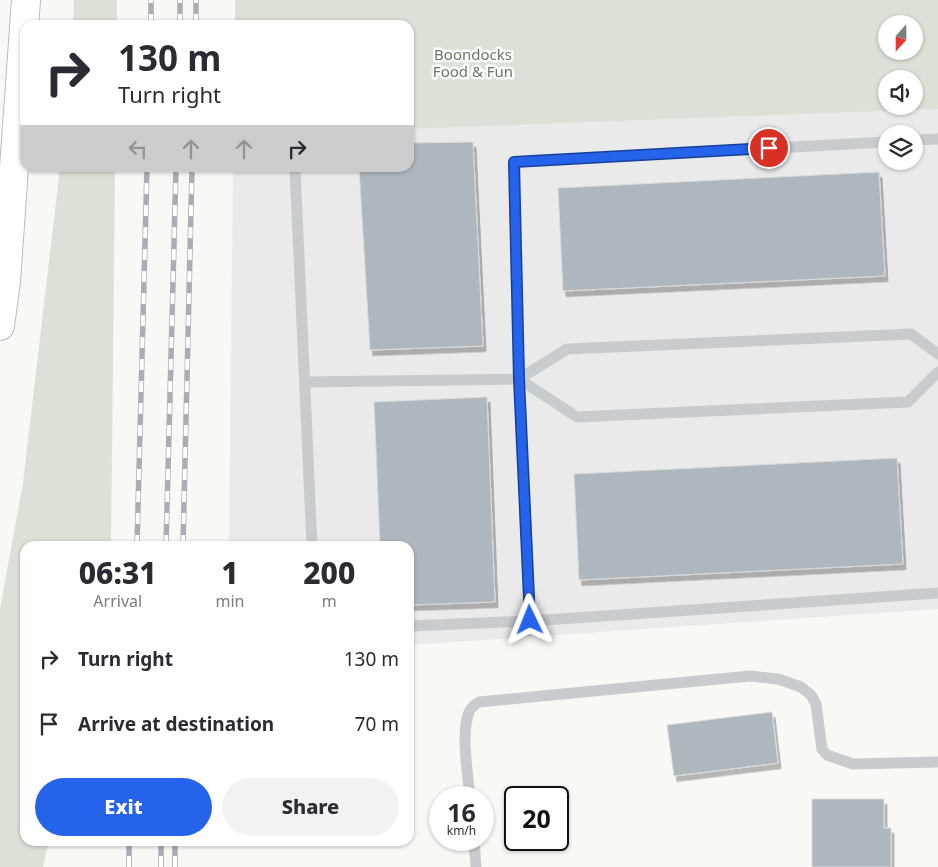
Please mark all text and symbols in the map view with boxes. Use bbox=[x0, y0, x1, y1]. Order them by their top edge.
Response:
north arrow bbox=[878, 15, 922, 60]
map controls bbox=[878, 15, 923, 170]
text: 130 m bbox=[118, 34, 221, 81]
icon: right bbox=[35, 40, 100, 105]
park label: Boondocks Food & Fun bbox=[433, 44, 513, 81]
button: sound bbox=[878, 70, 923, 115]
text: Turn right bbox=[118, 79, 221, 109]
button: layers bbox=[878, 125, 923, 170]
pin bbox=[748, 127, 790, 169]
icon: arrive bbox=[755, 134, 783, 162]
icon: left bbox=[124, 135, 152, 163]
icon: ahead bbox=[177, 135, 205, 163]
icon: ahead bbox=[230, 135, 258, 163]
icon: right bbox=[283, 135, 311, 163]
text: 06:31 bbox=[79, 552, 157, 593]
text: 1 bbox=[221, 552, 239, 593]
text: 200 bbox=[303, 552, 355, 593]
text: Arrival bbox=[93, 590, 142, 612]
text: min bbox=[215, 590, 244, 612]
text: m bbox=[322, 590, 337, 612]
position arrow bbox=[503, 593, 555, 645]
icon: right bbox=[35, 645, 63, 673]
text: Turn right bbox=[78, 646, 173, 672]
text: 130 m bbox=[344, 646, 399, 672]
icon: arrive bbox=[35, 710, 63, 738]
text: Arrive at destination bbox=[78, 711, 274, 737]
text: 70 m bbox=[355, 711, 399, 737]
button: Exit bbox=[35, 778, 212, 836]
button: Share bbox=[222, 778, 399, 836]
speed limit sign: 20 bbox=[504, 786, 569, 851]
text: 16 bbox=[447, 795, 476, 829]
text: km/h bbox=[447, 822, 476, 839]

